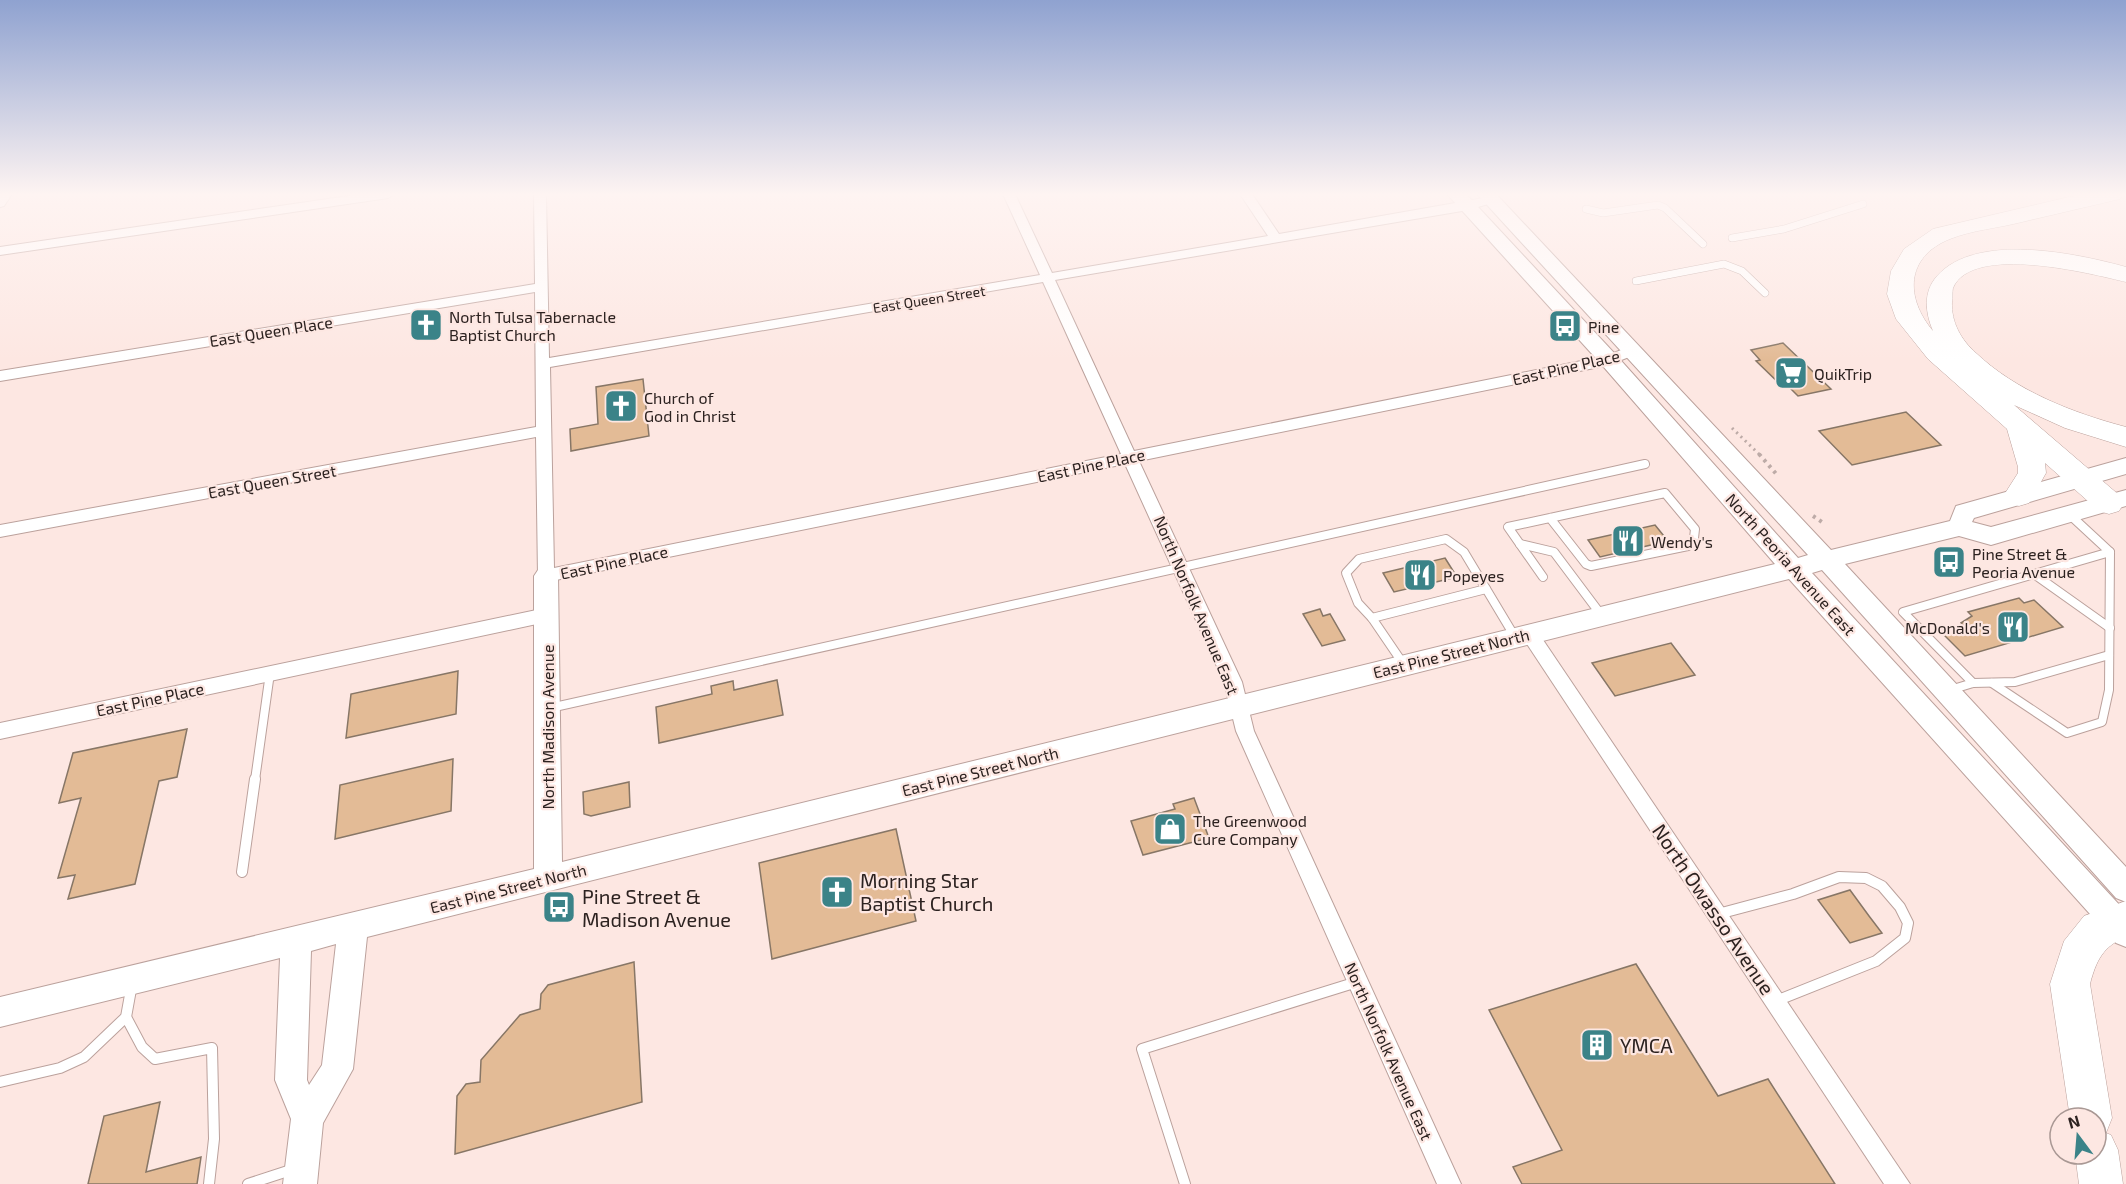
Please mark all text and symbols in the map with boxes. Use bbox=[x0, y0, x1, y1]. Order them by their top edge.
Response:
street label: East Queen Street bbox=[872, 282, 986, 316]
church icon: North Tulsa Tabernacle Baptist Church bbox=[408, 307, 444, 343]
place label: North Tulsa Tabernacle Baptist Church bbox=[449, 307, 616, 344]
bus stop icon: Pine bbox=[1547, 308, 1583, 344]
street label: East Queen Place bbox=[208, 312, 334, 351]
place label: Pine bbox=[1588, 317, 1619, 336]
street label: East Pine Place bbox=[1510, 345, 1622, 389]
supermarket icon: QuikTrip bbox=[1773, 355, 1809, 391]
place label: QuikTrip bbox=[1814, 364, 1872, 384]
church icon: Church of God in Christ bbox=[603, 388, 639, 424]
place label: Church of God in Christ bbox=[644, 388, 736, 425]
street label: East Pine Place bbox=[1035, 444, 1147, 486]
street label: East Queen Street bbox=[206, 460, 338, 503]
street label: North Peoria Avenue East bbox=[1722, 489, 1860, 639]
street label: North Norfolk Avenue East bbox=[1151, 513, 1243, 697]
restaurant icon: Wendy's bbox=[1610, 523, 1646, 559]
place label: Wendy's bbox=[1651, 532, 1713, 551]
street label: East Pine Place bbox=[558, 541, 670, 583]
bus stop icon: Pine Street & Peoria Avenue bbox=[1931, 544, 1967, 580]
place label: Pine Street & Peoria Avenue bbox=[1972, 544, 2075, 581]
restaurant icon: Popeyes bbox=[1402, 557, 1438, 593]
place label: Popeyes bbox=[1443, 566, 1504, 585]
restaurant icon: McDonald's bbox=[1995, 609, 2031, 645]
place label: McDonald's bbox=[1905, 618, 1990, 637]
street label: East Pine Street North bbox=[1371, 624, 1531, 682]
street label: North Madison Avenue bbox=[538, 644, 557, 810]
street label: East Pine Place bbox=[94, 678, 206, 720]
street label: East Pine Street North bbox=[900, 742, 1060, 800]
shop icon: The Greenwood Cure Company bbox=[1152, 811, 1188, 847]
place label: The Greenwood Cure Company bbox=[1193, 811, 1307, 848]
street label: North Owasso Avenue bbox=[1648, 819, 1780, 999]
street label: East Pine Street North bbox=[428, 859, 588, 917]
place label: Morning Star Baptist Church bbox=[860, 868, 993, 915]
church icon: Morning Star Baptist Church bbox=[819, 874, 855, 910]
place label: Pine Street & Madison Avenue bbox=[582, 884, 731, 931]
bus stop icon: Pine Street & Madison Avenue bbox=[541, 889, 577, 925]
street label: North Norfolk Avenue East bbox=[1341, 959, 1437, 1143]
building icon: YMCA bbox=[1579, 1027, 1615, 1063]
place label: YMCA bbox=[1620, 1033, 1673, 1057]
north arrow bbox=[2048, 1106, 2108, 1166]
text: N bbox=[2066, 1110, 2082, 1132]

